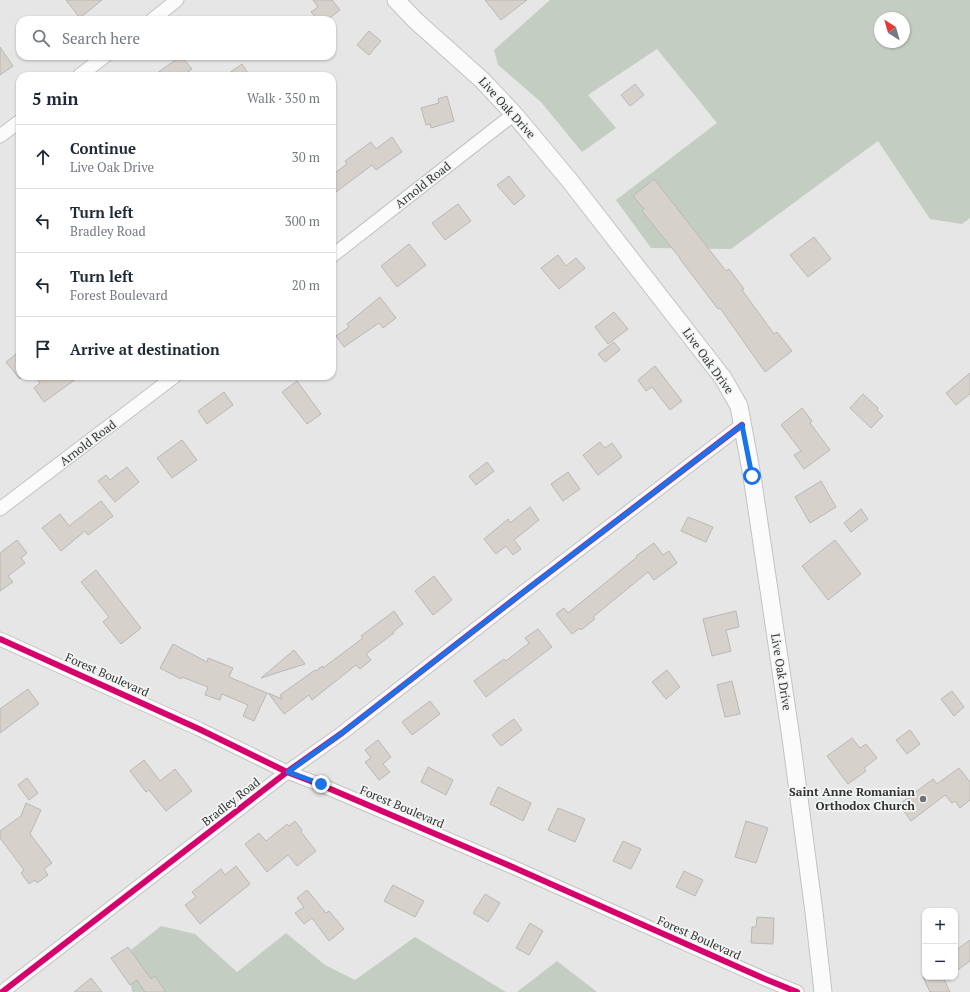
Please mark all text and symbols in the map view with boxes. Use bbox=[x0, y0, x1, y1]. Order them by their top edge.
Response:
north arrow bbox=[874, 12, 910, 48]
search box bbox=[16, 16, 336, 60]
icon: search bbox=[30, 27, 52, 49]
text: Search here bbox=[62, 28, 140, 48]
street label: Live Oak Drive bbox=[476, 74, 539, 142]
text: 5 min bbox=[32, 87, 79, 110]
text: Walk · 350 m bbox=[247, 89, 320, 107]
text: Continue bbox=[70, 138, 136, 158]
icon: ahead bbox=[32, 146, 54, 168]
text: 30 m bbox=[292, 148, 320, 166]
text: Live Oak Drive bbox=[70, 158, 154, 176]
street label: Arnold Road bbox=[392, 158, 454, 211]
text: Turn left bbox=[70, 202, 134, 222]
icon: left bbox=[32, 210, 54, 232]
text: 300 m bbox=[285, 212, 320, 230]
text: Bradley Road bbox=[70, 222, 146, 240]
text: Turn left bbox=[70, 266, 134, 286]
icon: left bbox=[32, 274, 54, 296]
text: 20 m bbox=[292, 276, 320, 294]
text: Forest Boulevard bbox=[70, 286, 168, 304]
street label: Live Oak Drive bbox=[680, 325, 737, 397]
icon: arrive bbox=[32, 338, 54, 360]
text: Arrive at destination bbox=[70, 339, 220, 359]
street label: Arnold Road bbox=[57, 416, 119, 469]
route start bbox=[743, 467, 761, 485]
street label: Live Oak Drive bbox=[768, 632, 795, 711]
street label: Forest Boulevard bbox=[63, 649, 152, 700]
street label: Bradley Road bbox=[199, 774, 263, 829]
route end bbox=[312, 775, 330, 793]
street label: Forest Boulevard bbox=[358, 782, 447, 831]
place label: Saint Anne Romanian Orthodox Church bbox=[789, 784, 915, 813]
marker: Saint Anne Romanian Orthodox Church bbox=[918, 794, 928, 804]
map controls bbox=[922, 908, 958, 980]
button: + bbox=[922, 908, 958, 944]
street label: Forest Boulevard bbox=[655, 912, 744, 963]
button: − bbox=[922, 944, 958, 980]

